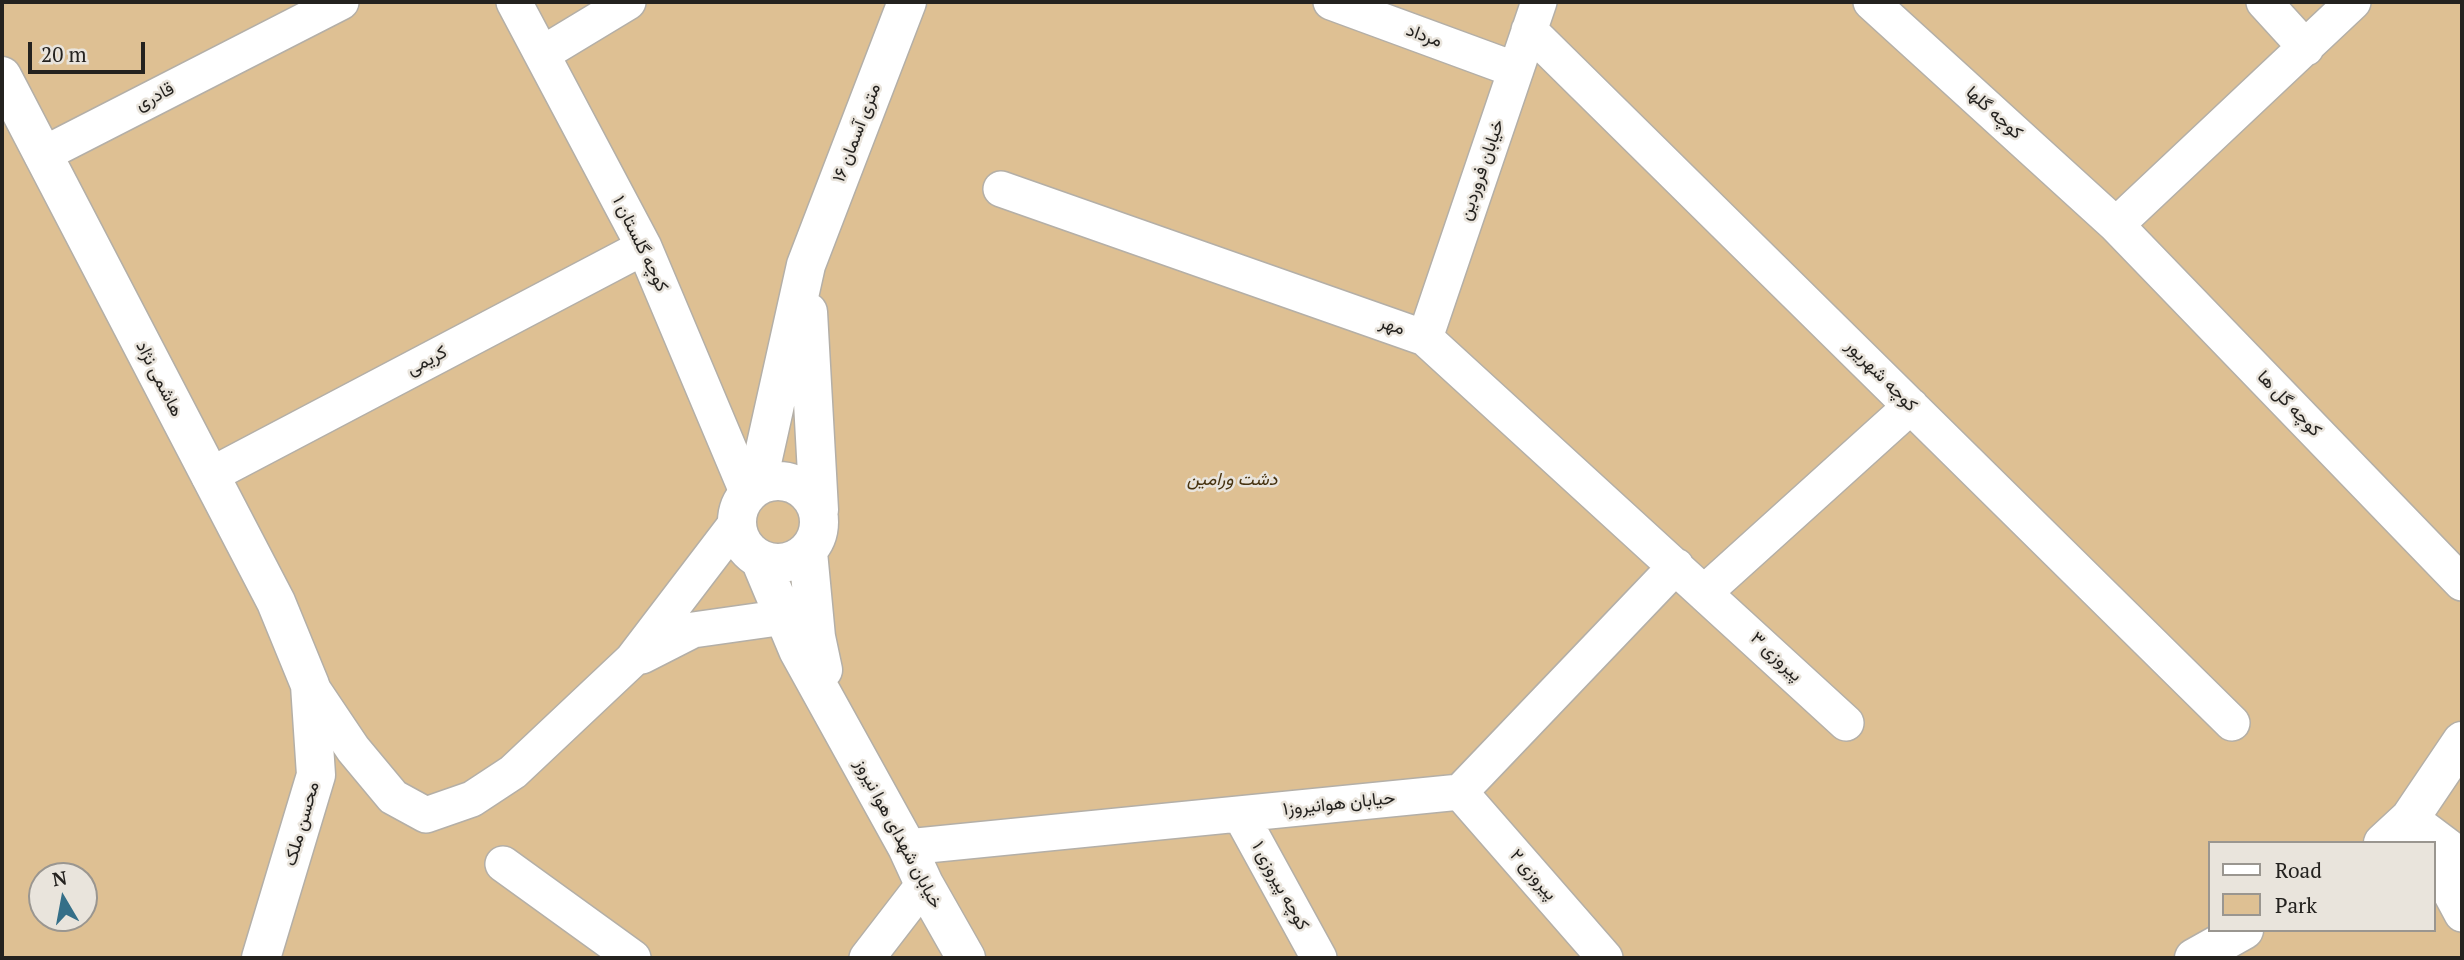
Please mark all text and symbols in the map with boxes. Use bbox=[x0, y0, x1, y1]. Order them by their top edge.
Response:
street label: مرداد bbox=[1403, 20, 1445, 52]
scale bar bbox=[32, 28, 149, 72]
text: 20 m bbox=[41, 40, 87, 68]
street label: قادری bbox=[132, 78, 178, 116]
street label: ۱۶ متری آسمان bbox=[828, 81, 886, 185]
street label: کوچه گلها bbox=[1961, 82, 2027, 144]
street label: خیابان فروردین bbox=[1455, 117, 1509, 223]
street label: کوچه گلستان ۱ bbox=[607, 193, 673, 295]
street label: مهر bbox=[1376, 312, 1408, 340]
street label: کوچه شهریور bbox=[1841, 336, 1921, 416]
street label: هاشمی نژاد bbox=[131, 337, 187, 421]
street label: کریمی bbox=[403, 341, 451, 381]
street label: کوچه گل ها bbox=[2252, 367, 2326, 441]
park label: دشت ورامین bbox=[1187, 469, 1277, 491]
street label: پیروزی ۳ bbox=[1746, 628, 1806, 686]
street label: خیابان شهدای هوا نیروز bbox=[849, 756, 947, 912]
street label: محسن ملک bbox=[280, 779, 324, 869]
street label: حیابان هوانیروز۱ bbox=[1282, 787, 1396, 821]
street label: کوچه پیروزی ۱ bbox=[1247, 838, 1313, 934]
legend bbox=[2208, 841, 2436, 932]
street label: پیروزی ۲ bbox=[1505, 845, 1561, 905]
text: Road bbox=[2275, 856, 2322, 884]
north arrow bbox=[28, 862, 98, 932]
text: N bbox=[50, 864, 69, 891]
text: Park bbox=[2275, 891, 2317, 919]

